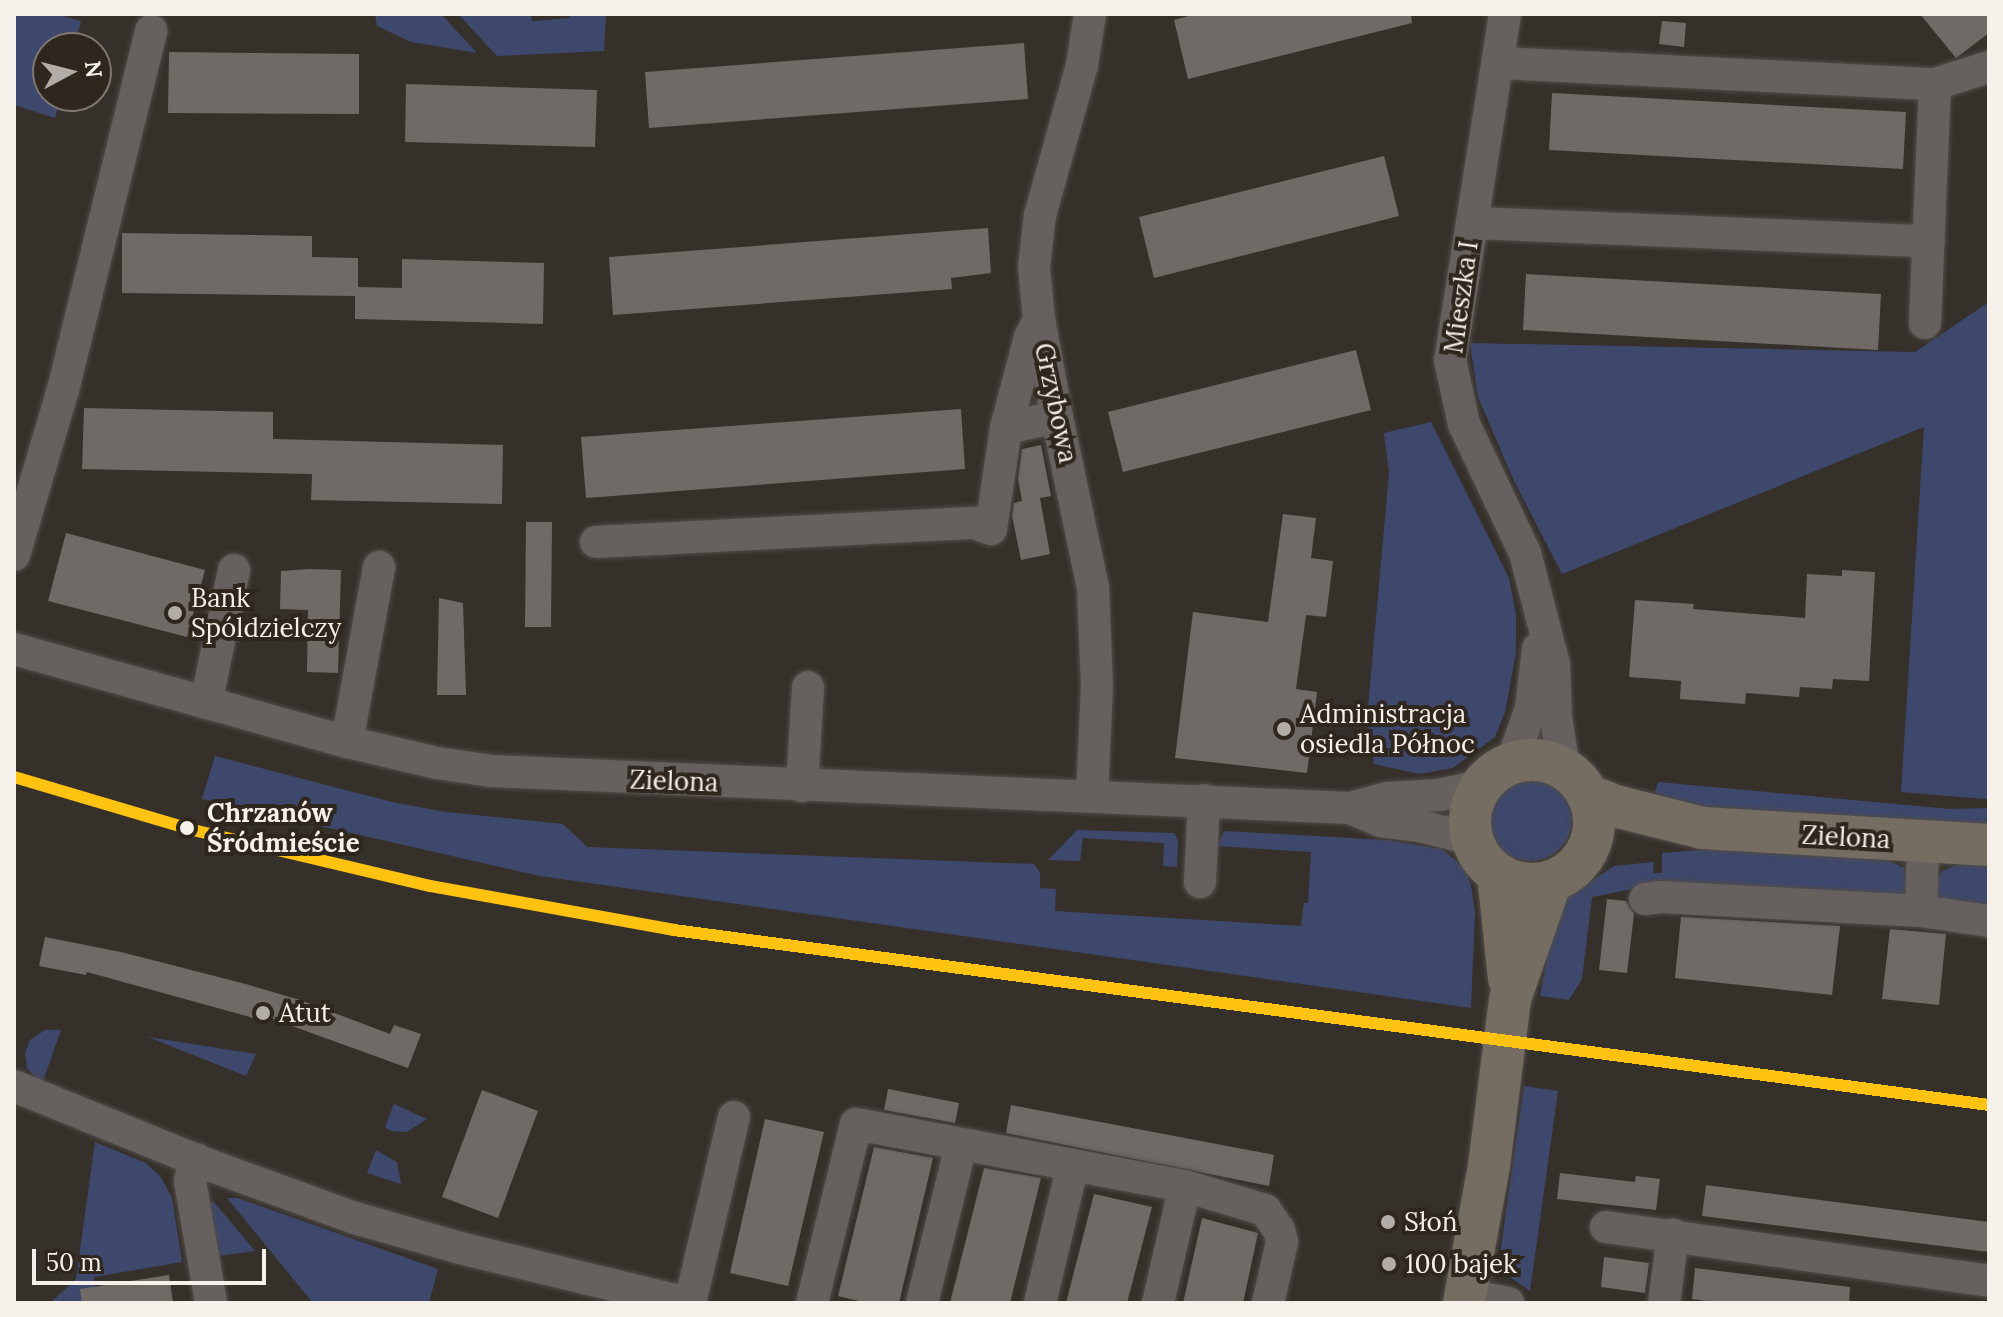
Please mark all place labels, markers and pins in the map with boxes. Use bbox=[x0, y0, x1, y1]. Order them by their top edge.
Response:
place label: Bank Spóldzielczy bbox=[191, 582, 341, 644]
marker: Bank Spóldzielczy bbox=[166, 604, 184, 622]
place label: Administracja osiedla Północ bbox=[1300, 698, 1475, 760]
marker: Administracja osiedla Północ bbox=[1275, 720, 1293, 738]
place label: Chrzanów Śródmieście bbox=[207, 797, 360, 858]
marker: Chrzanów Śródmieście bbox=[174, 815, 200, 841]
place label: Atut bbox=[279, 997, 331, 1029]
marker: Atut bbox=[254, 1004, 272, 1022]
place label: Słoń bbox=[1404, 1206, 1458, 1238]
marker: Słoń bbox=[1379, 1213, 1397, 1231]
place label: 100 bajek bbox=[1405, 1248, 1517, 1280]
marker: 100 bajek bbox=[1380, 1255, 1398, 1273]

